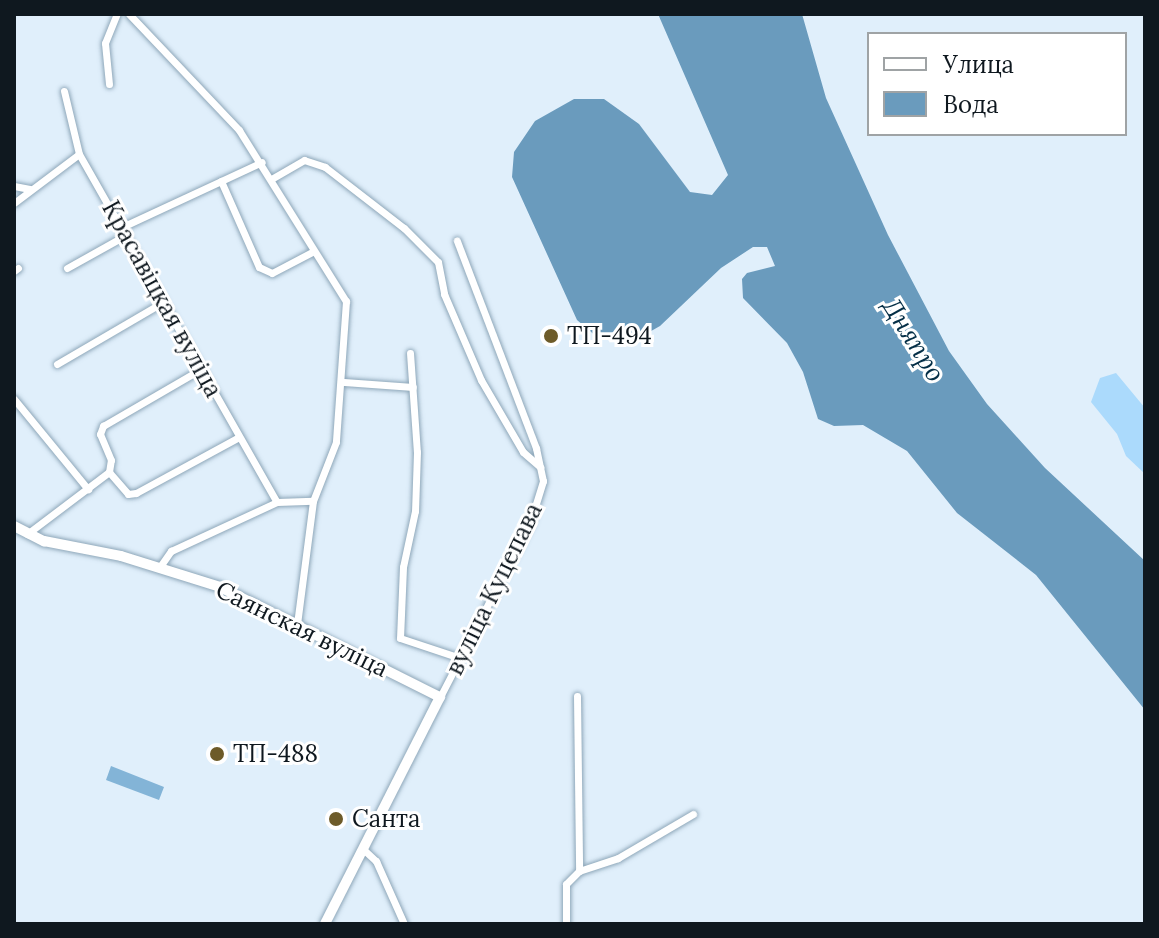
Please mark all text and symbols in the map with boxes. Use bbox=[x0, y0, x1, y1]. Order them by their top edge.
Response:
legend bbox=[867, 32, 1127, 136]
text: Улица bbox=[943, 49, 1014, 80]
text: Вода bbox=[943, 89, 999, 120]
street label: Красавіцкая вуліца bbox=[96, 196, 228, 402]
water label: Дняпро bbox=[876, 293, 952, 387]
place label: ТП-494 bbox=[567, 322, 652, 350]
marker: ТП-494 bbox=[542, 327, 560, 345]
street label: вуліца Куцепава bbox=[440, 498, 548, 680]
street label: Саянская вуліца bbox=[211, 575, 393, 683]
place label: ТП-488 bbox=[233, 740, 318, 768]
marker: ТП-488 bbox=[208, 745, 226, 763]
place label: Санта bbox=[352, 805, 420, 833]
marker: Санта bbox=[327, 810, 345, 828]

